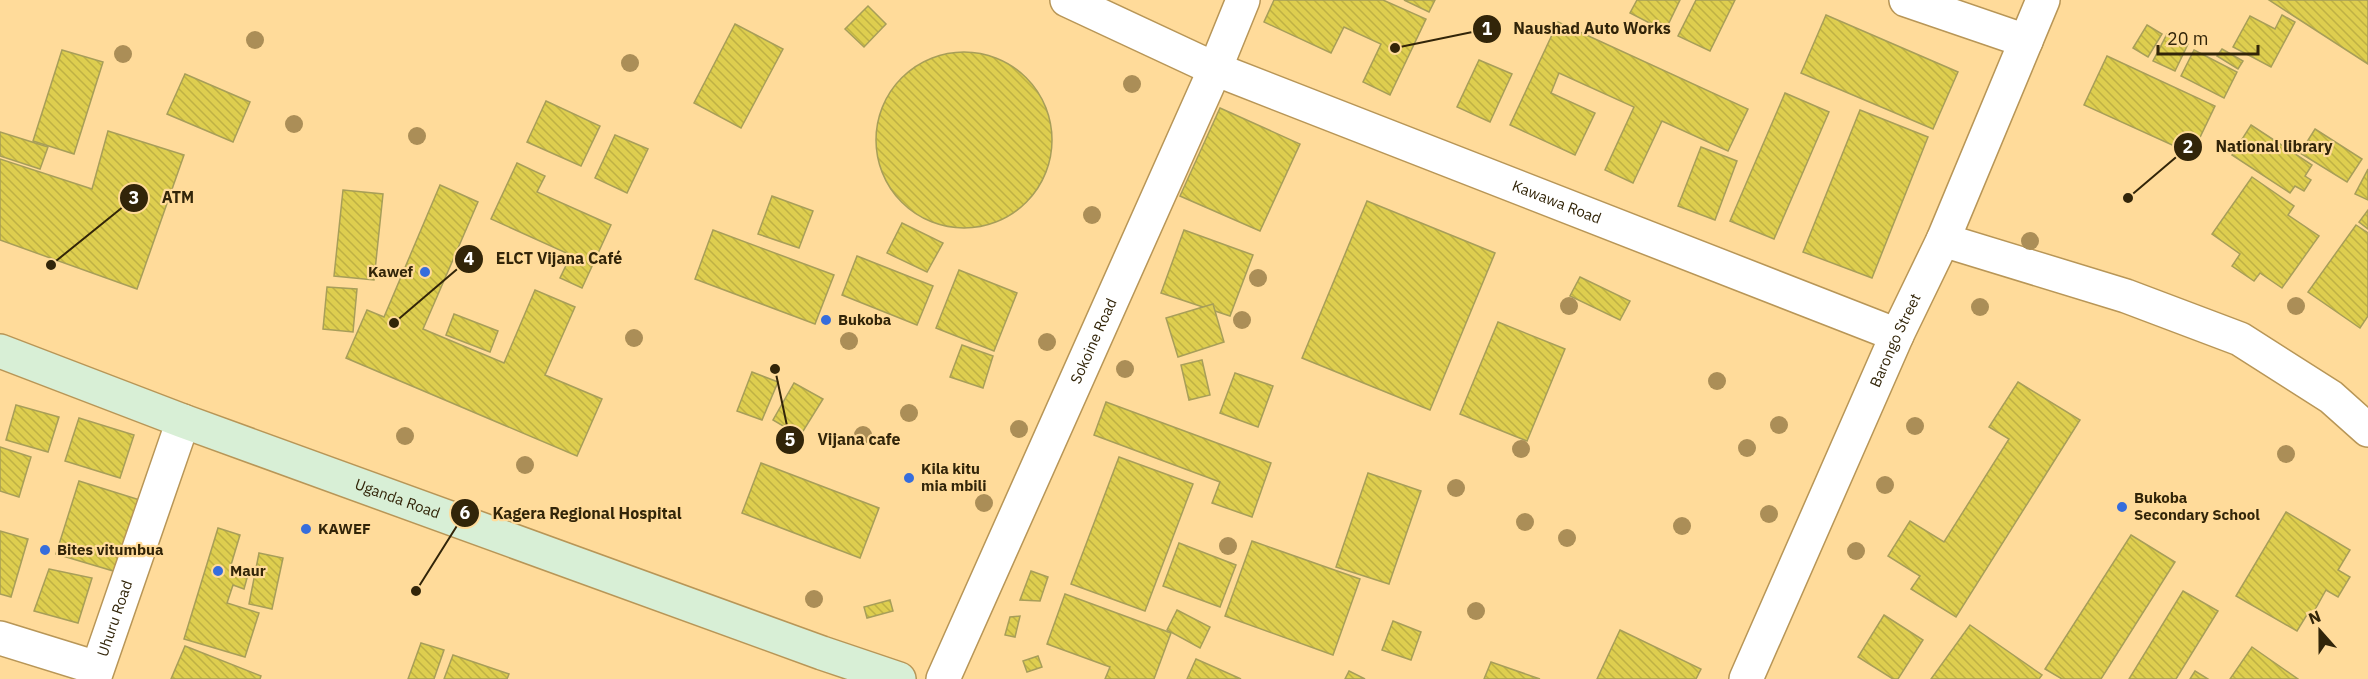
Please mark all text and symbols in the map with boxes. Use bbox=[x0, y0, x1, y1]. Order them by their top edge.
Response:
callout: Naushad Auto Works bbox=[1472, 12, 1683, 46]
text: 1 bbox=[1482, 17, 1493, 40]
text: Naushad Auto Works bbox=[1513, 18, 1671, 38]
scale bar bbox=[2158, 18, 2258, 56]
text: 20 m bbox=[2167, 27, 2209, 50]
callout: National library bbox=[2173, 130, 2344, 164]
text: 2 bbox=[2183, 135, 2193, 158]
text: National library bbox=[2215, 136, 2333, 156]
street label: Kawawa Road bbox=[1510, 176, 1604, 228]
callout: ATM bbox=[119, 181, 206, 215]
text: 3 bbox=[129, 186, 139, 209]
text: ATM bbox=[162, 187, 194, 207]
callout: ELCT Vijana Café bbox=[454, 242, 634, 276]
text: 4 bbox=[464, 247, 475, 270]
text: ELCT Vijana Café bbox=[496, 248, 622, 268]
place label: Kawef bbox=[368, 262, 414, 281]
marker: Kawef bbox=[418, 265, 432, 279]
street label: Barongo Street bbox=[1865, 290, 1925, 390]
street label: Sokoine Road bbox=[1066, 295, 1121, 387]
place label: Bukoba bbox=[838, 310, 892, 329]
marker: Bukoba bbox=[819, 313, 833, 327]
callout: Vijana cafe bbox=[775, 423, 912, 457]
text: 5 bbox=[785, 428, 796, 451]
text: Vijana cafe bbox=[817, 429, 901, 449]
place label: Kila kitu mia mbili bbox=[921, 459, 986, 495]
marker: Kila kitu mia mbili bbox=[902, 471, 916, 485]
street label: Uganda Road bbox=[352, 474, 443, 523]
place label: Bukoba Secondary School bbox=[2134, 488, 2260, 524]
callout: Kagera Regional Hospital bbox=[450, 496, 693, 530]
marker: Bukoba Secondary School bbox=[2115, 500, 2129, 514]
text: 6 bbox=[460, 501, 471, 524]
text: Kagera Regional Hospital bbox=[492, 503, 682, 523]
place label: KAWEF bbox=[318, 519, 371, 538]
marker: KAWEF bbox=[299, 522, 313, 536]
place label: Bites vitumbua bbox=[57, 540, 164, 559]
marker: Bites vitumbua bbox=[38, 543, 52, 557]
place label: Maur bbox=[230, 561, 266, 580]
marker: Maur bbox=[211, 564, 225, 578]
street label: Uhuru Road bbox=[92, 578, 136, 659]
north arrow bbox=[2290, 601, 2350, 661]
text: N bbox=[2306, 606, 2324, 628]

